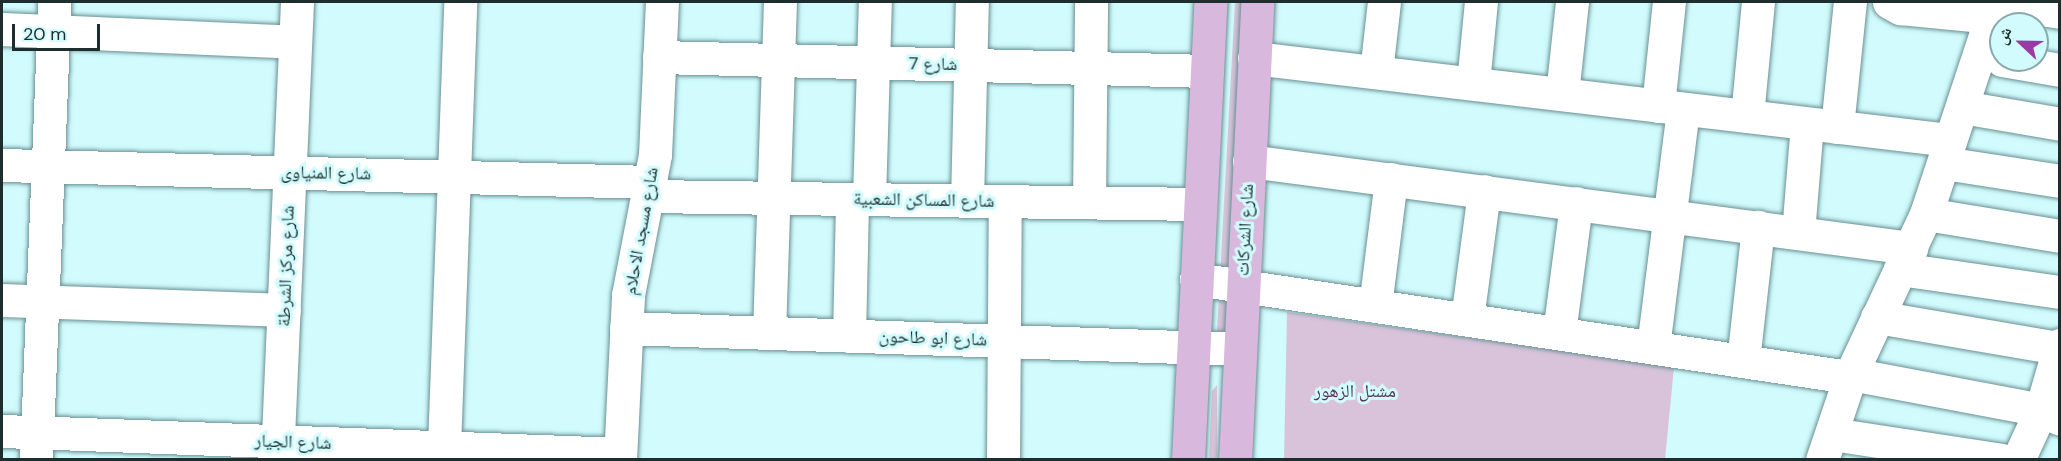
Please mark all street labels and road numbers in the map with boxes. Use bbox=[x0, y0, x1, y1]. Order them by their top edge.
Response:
street label: شارع 7 bbox=[909, 53, 957, 75]
street label: شارع المنياوى bbox=[281, 161, 371, 185]
street label: شارع مسجد الاحلام bbox=[619, 165, 663, 297]
street label: شارع الشركات bbox=[1232, 183, 1258, 277]
street label: شارع المساكن الشعبية bbox=[853, 188, 995, 212]
street label: شارع مركز الشرطة bbox=[273, 205, 299, 327]
street label: شارع ابو طاحون bbox=[879, 325, 987, 351]
street label: شارع الجيار bbox=[254, 430, 332, 454]

